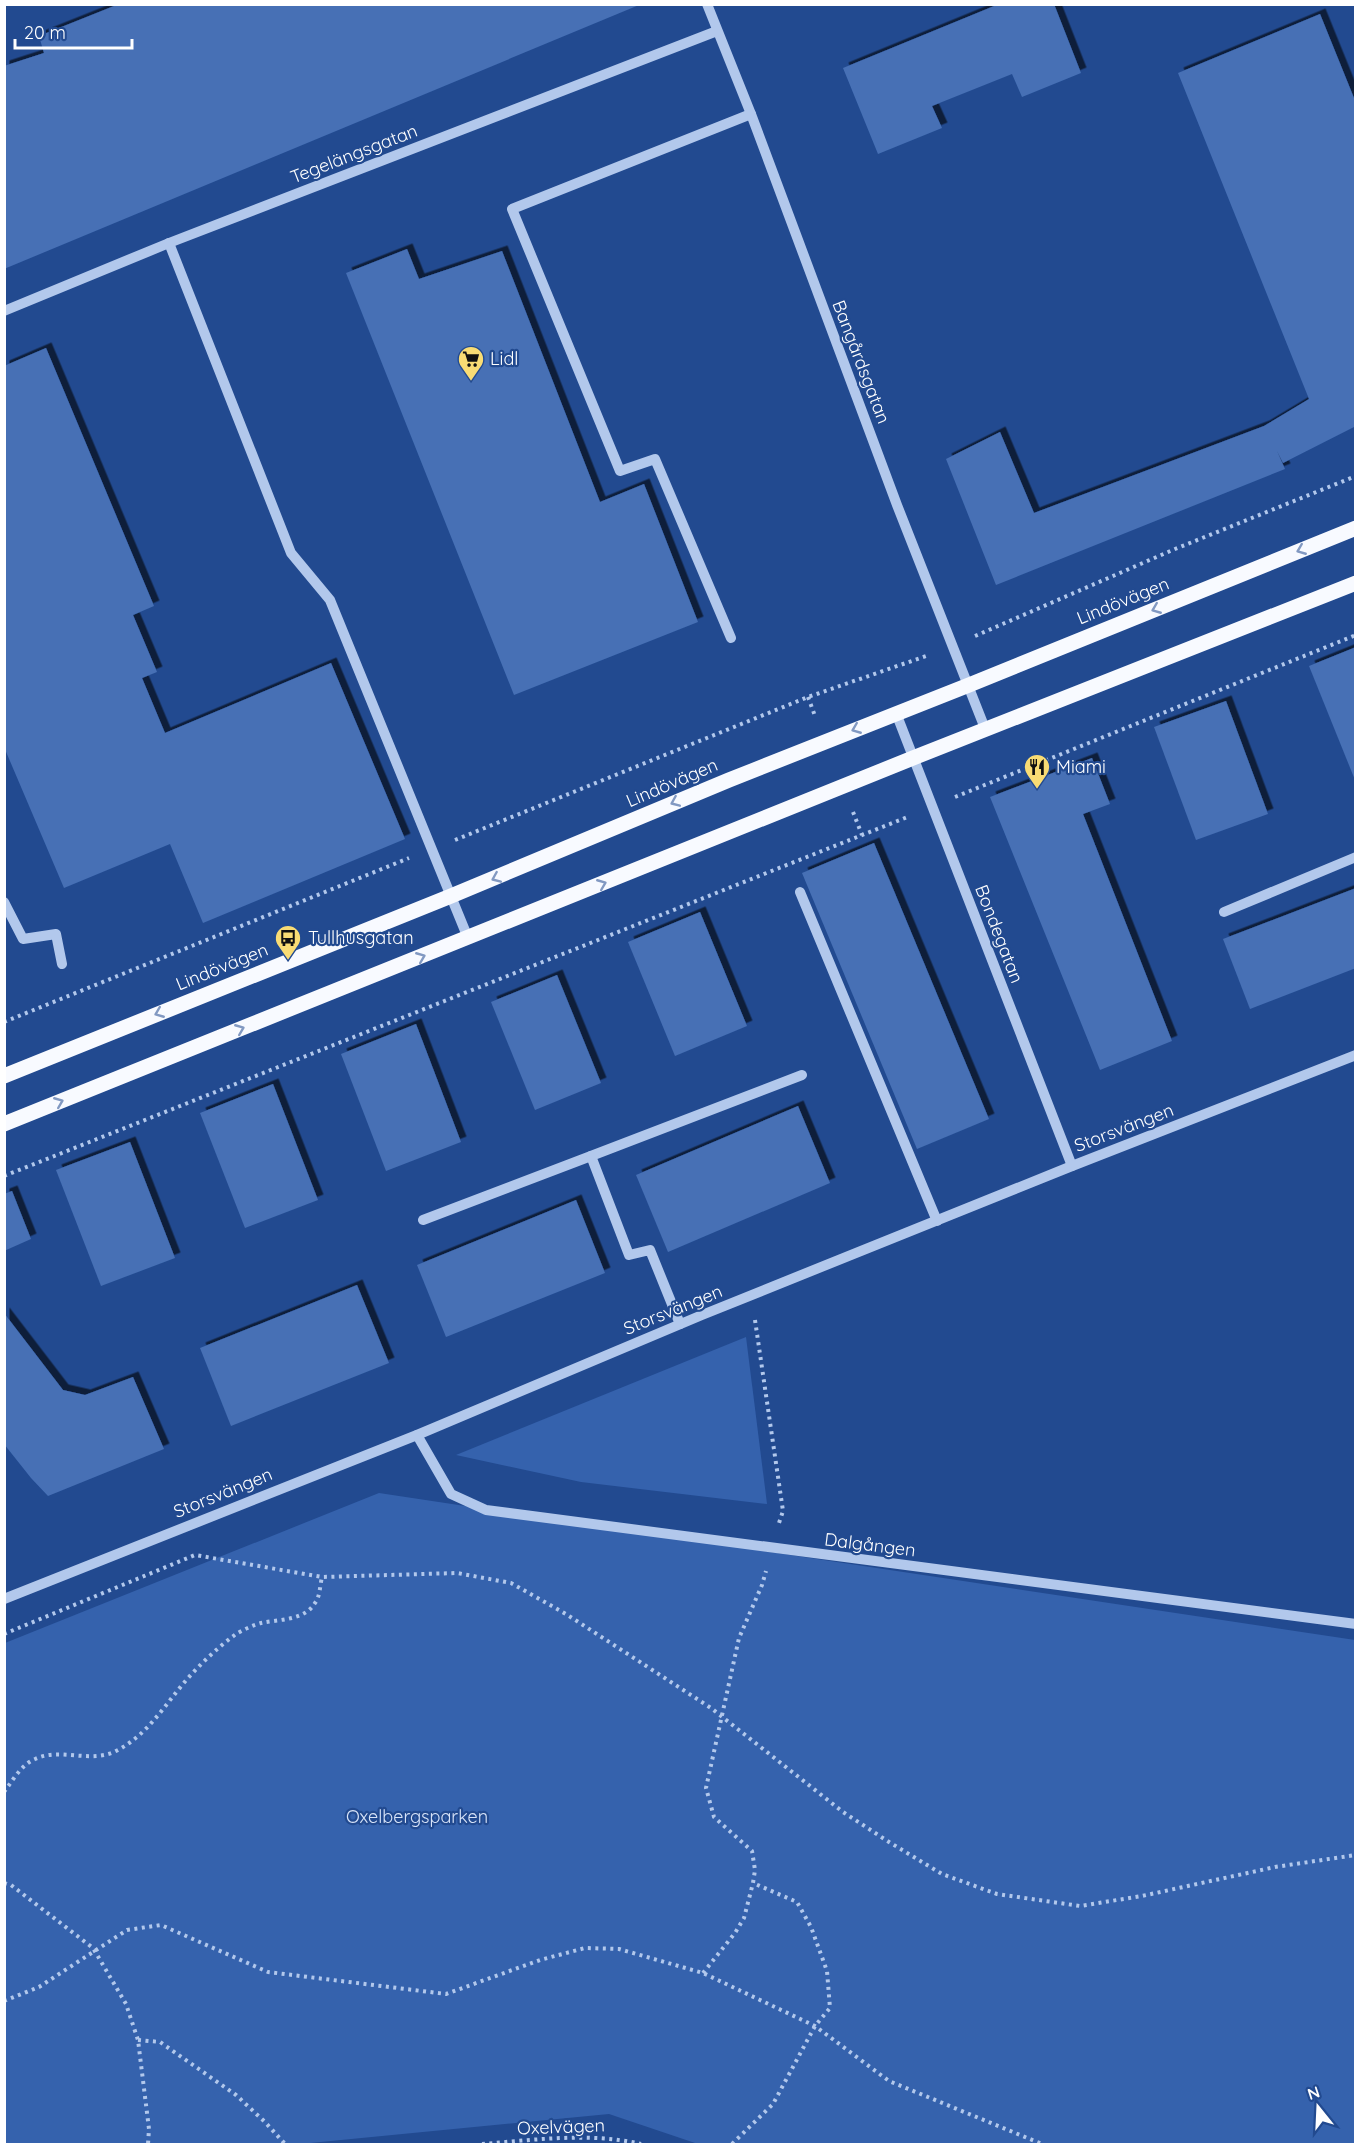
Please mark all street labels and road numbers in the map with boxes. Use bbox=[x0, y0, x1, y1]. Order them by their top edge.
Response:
street label: Tegelängsgatan bbox=[287, 119, 421, 188]
street label: Bangårdsgatan bbox=[827, 297, 896, 427]
street label: Lindövägen bbox=[1073, 572, 1172, 629]
street label: Lindövägen bbox=[622, 753, 721, 812]
street label: Bondegatan bbox=[970, 881, 1029, 986]
street label: Lindövägen bbox=[172, 938, 271, 995]
street label: Storsvängen bbox=[1071, 1098, 1177, 1157]
street label: Storsvängen bbox=[620, 1279, 726, 1340]
street label: Storsvängen bbox=[170, 1462, 276, 1523]
street label: Dalgången bbox=[823, 1528, 917, 1562]
street label: Oxelvägen bbox=[517, 2113, 605, 2140]

